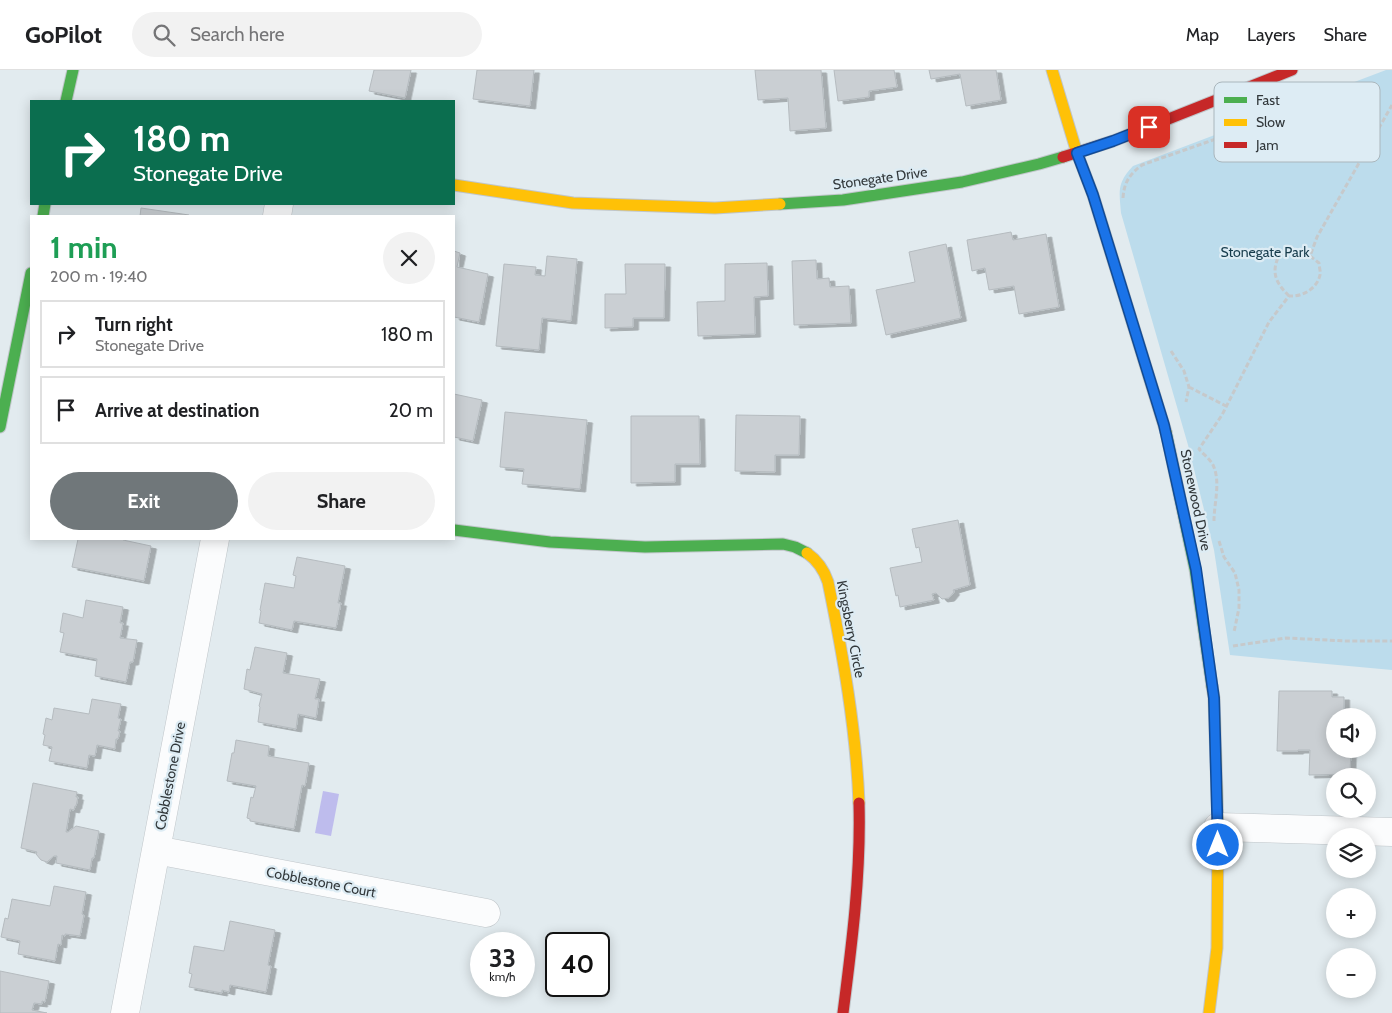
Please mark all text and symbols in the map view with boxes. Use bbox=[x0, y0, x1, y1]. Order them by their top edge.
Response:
search box bbox=[132, 12, 482, 57]
text: GoPilot bbox=[25, 20, 102, 49]
icon: search bbox=[150, 21, 178, 49]
text: Search here bbox=[190, 23, 284, 46]
text: Map bbox=[1186, 24, 1219, 46]
text: Layers bbox=[1247, 24, 1296, 46]
text: Share bbox=[1324, 24, 1367, 46]
legend bbox=[1214, 82, 1380, 162]
text: Fast bbox=[1256, 91, 1280, 109]
pin bbox=[1128, 106, 1170, 148]
icon: arrive bbox=[1135, 113, 1163, 141]
text: Slow bbox=[1256, 113, 1285, 131]
text: 180 m bbox=[133, 117, 230, 160]
icon: right bbox=[50, 120, 115, 185]
text: Jam bbox=[1255, 136, 1278, 154]
text: Stonegate Drive bbox=[133, 160, 283, 187]
street label: Stonegate Drive bbox=[832, 162, 928, 194]
text: 1 min bbox=[50, 229, 118, 266]
button: close bbox=[383, 232, 435, 284]
park label: Stonegate Park bbox=[1220, 243, 1310, 261]
text: 200 m · 19:40 bbox=[50, 267, 147, 286]
text: Turn right bbox=[95, 313, 173, 336]
icon: right bbox=[52, 320, 80, 348]
text: 180 m bbox=[381, 323, 433, 346]
text: Stonegate Drive bbox=[95, 336, 204, 355]
icon: arrive bbox=[52, 396, 80, 424]
text: Arrive at destination bbox=[95, 399, 259, 422]
text: 20 m bbox=[389, 399, 433, 422]
street label: Stonewood Drive bbox=[1176, 448, 1216, 552]
button: Exit bbox=[50, 472, 238, 530]
button: Share bbox=[248, 472, 435, 530]
street label: Kingsberry Circle bbox=[833, 579, 869, 679]
map controls bbox=[1326, 708, 1376, 998]
button: sound bbox=[1326, 708, 1376, 758]
street label: Cobblestone Drive bbox=[151, 720, 189, 832]
button: search bbox=[1326, 768, 1376, 818]
position arrow bbox=[1191, 818, 1243, 870]
button: layers bbox=[1326, 828, 1376, 878]
street label: Cobblestone Court bbox=[265, 863, 377, 901]
button: + bbox=[1326, 888, 1376, 938]
speed limit sign: 40 bbox=[545, 932, 610, 997]
text: 33 bbox=[489, 943, 516, 973]
button: − bbox=[1326, 948, 1376, 998]
text: km/h bbox=[489, 969, 516, 984]

